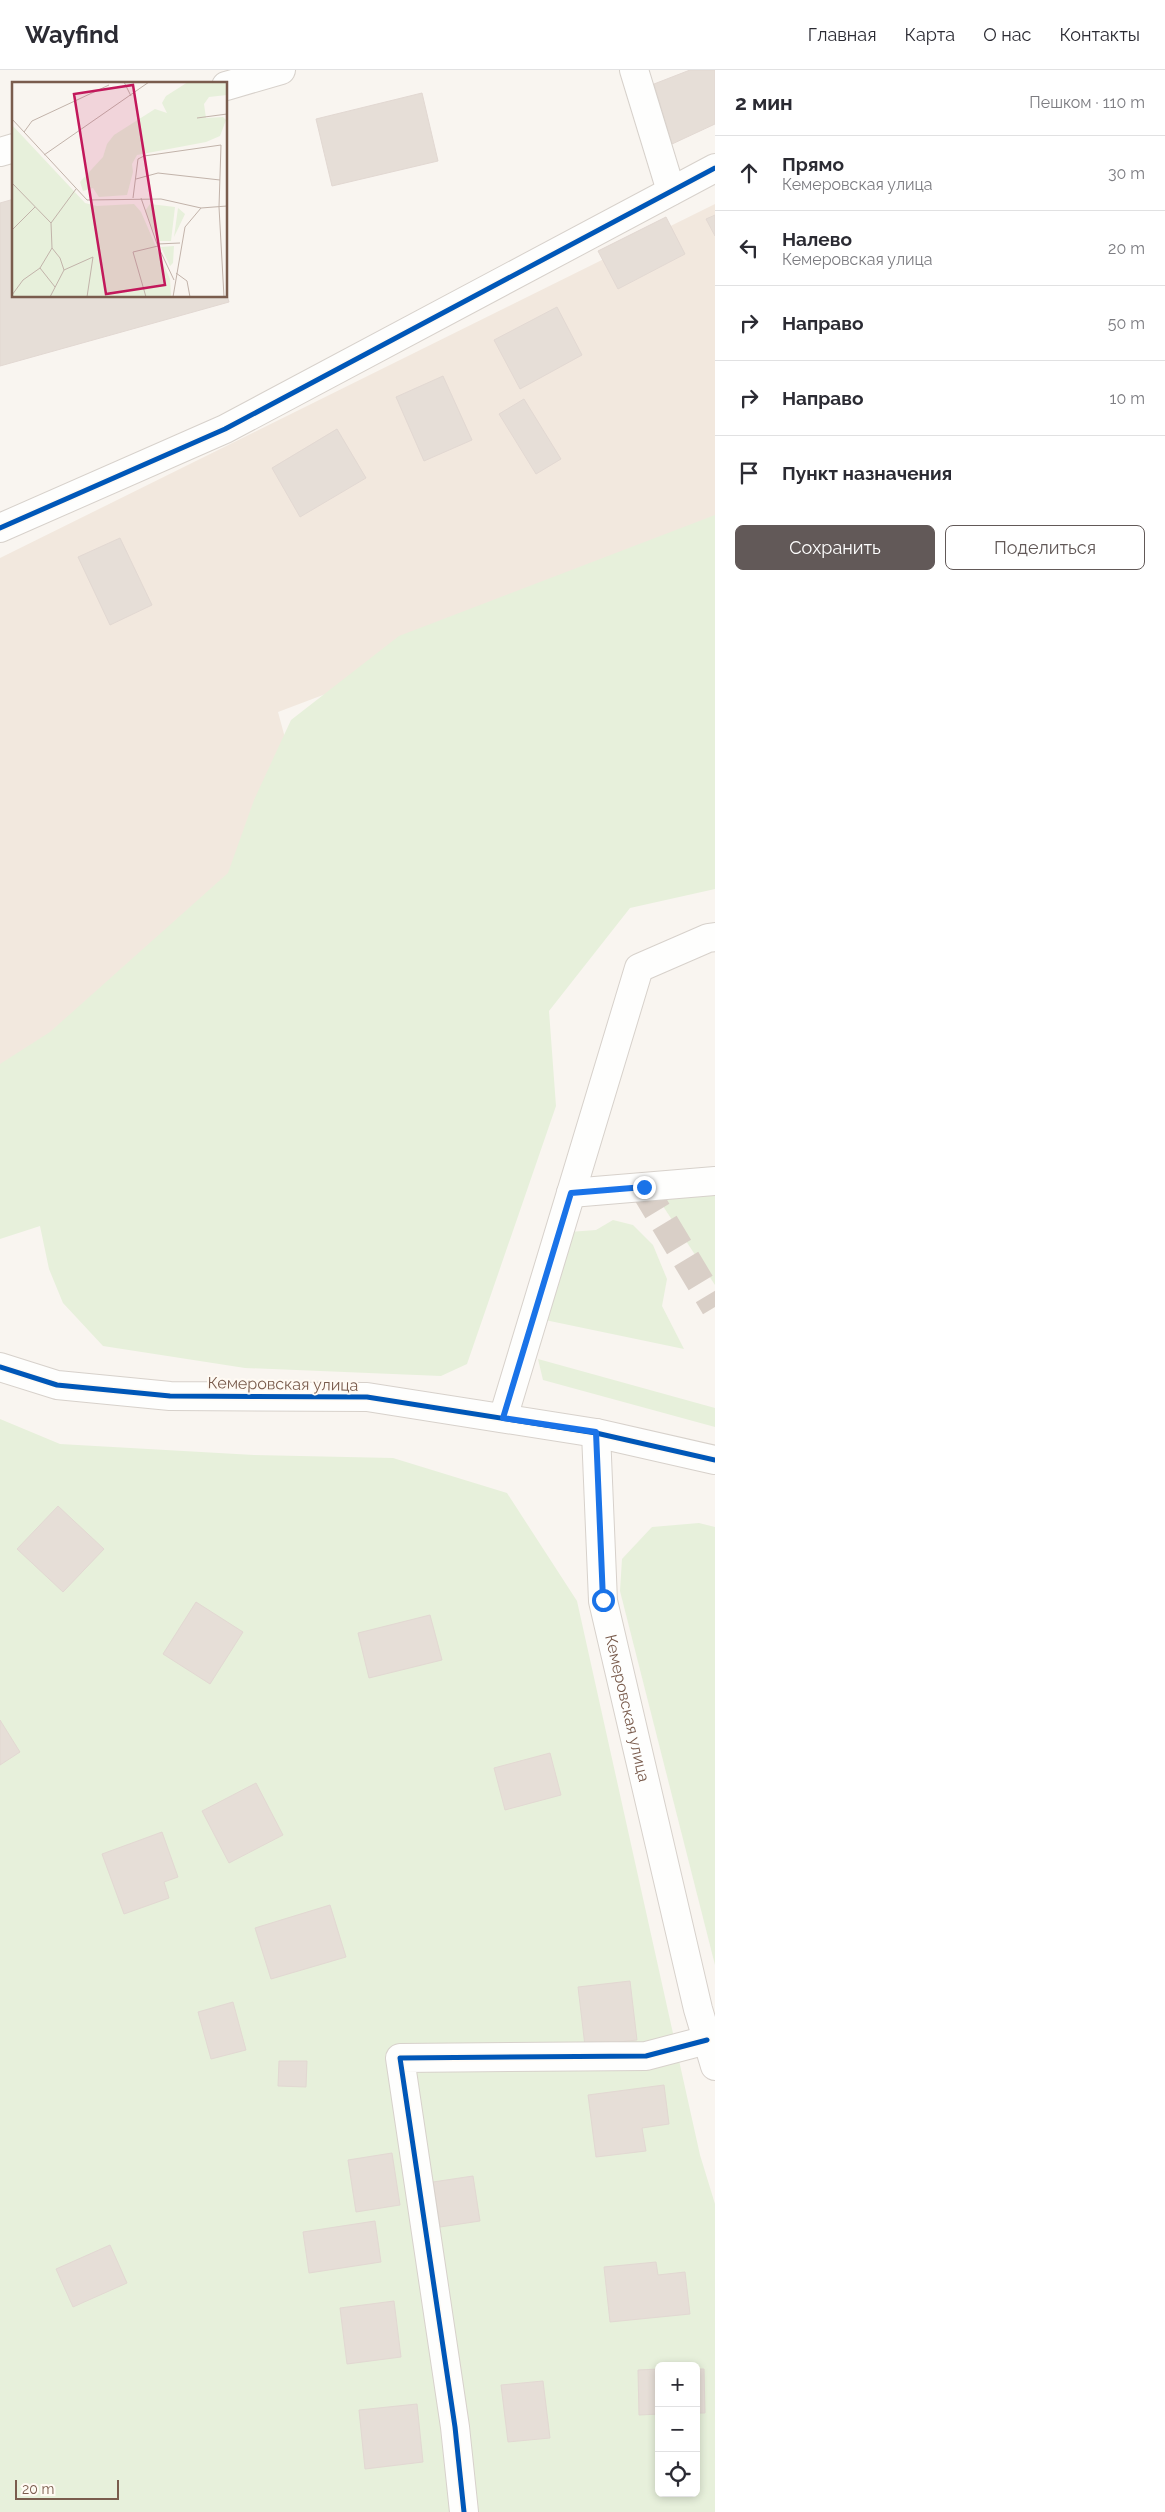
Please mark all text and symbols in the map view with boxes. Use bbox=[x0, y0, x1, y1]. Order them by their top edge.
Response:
text: Wayfind bbox=[25, 20, 119, 49]
text: Главная bbox=[808, 24, 876, 45]
text: Карта bbox=[904, 24, 955, 45]
text: О нас bbox=[983, 24, 1031, 45]
text: Контакты bbox=[1059, 24, 1140, 45]
inset map bbox=[12, 82, 228, 298]
text: 2 мин bbox=[735, 90, 793, 115]
text: Пешком · 110 m bbox=[1029, 93, 1145, 112]
text: Прямо bbox=[782, 153, 844, 175]
icon: ahead bbox=[735, 159, 763, 187]
text: 30 m bbox=[1108, 164, 1145, 183]
text: Кемеровская улица bbox=[782, 175, 933, 194]
text: Налево bbox=[782, 228, 852, 250]
icon: left bbox=[735, 234, 763, 262]
text: 20 m bbox=[1108, 239, 1145, 258]
text: Кемеровская улица bbox=[782, 250, 933, 269]
icon: right bbox=[735, 309, 763, 337]
text: Направо bbox=[782, 312, 863, 334]
text: 50 m bbox=[1108, 314, 1145, 333]
icon: right bbox=[735, 384, 763, 412]
text: Направо bbox=[782, 387, 863, 409]
text: 10 m bbox=[1110, 389, 1145, 408]
icon: arrive bbox=[735, 459, 763, 487]
text: Пункт назначения bbox=[782, 462, 952, 484]
button: Сохранить bbox=[735, 525, 935, 570]
button: Поделиться bbox=[945, 525, 1145, 570]
route end bbox=[633, 1176, 656, 1199]
street label: Кемеровская улица bbox=[208, 1373, 358, 1395]
route start bbox=[592, 1589, 615, 1612]
street label: Кемеровская улица bbox=[602, 1632, 654, 1784]
map controls bbox=[655, 2362, 700, 2497]
button: + bbox=[655, 2362, 700, 2407]
button: − bbox=[655, 2407, 700, 2452]
button: locate bbox=[655, 2452, 700, 2497]
scale bar bbox=[15, 2477, 119, 2500]
text: 20 m bbox=[22, 2481, 54, 2497]

